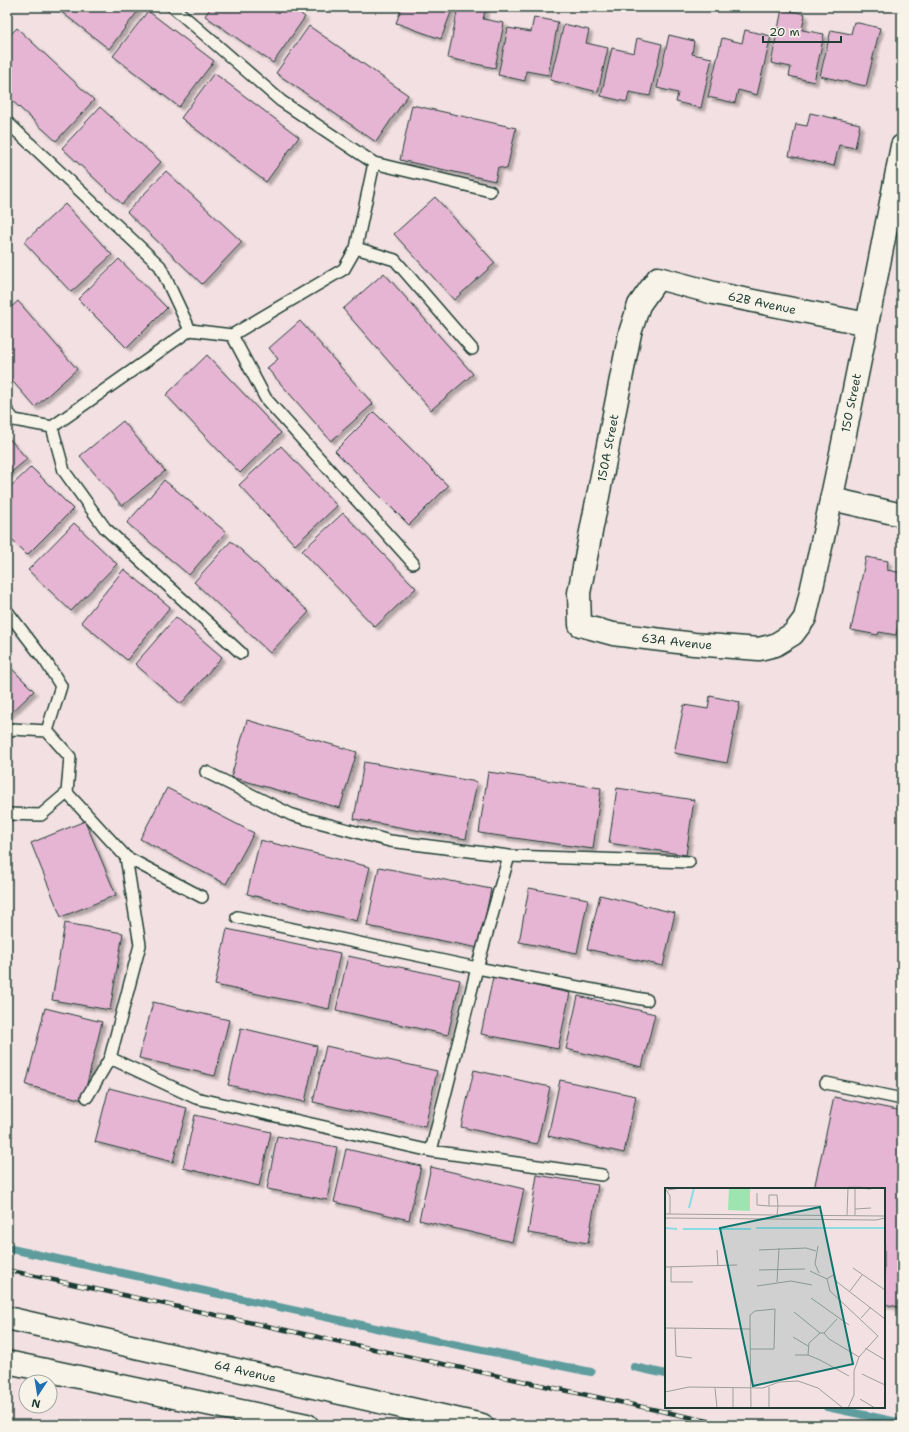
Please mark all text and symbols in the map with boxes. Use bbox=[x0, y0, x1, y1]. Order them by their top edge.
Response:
scale bar bbox=[763, 18, 841, 44]
text: 20 m bbox=[769, 24, 800, 40]
street label: 62B Avenue bbox=[726, 288, 798, 318]
street label: 150 Street bbox=[837, 372, 865, 434]
street label: 150A Street bbox=[594, 413, 622, 483]
street label: 63A Avenue bbox=[641, 630, 713, 653]
inset map bbox=[665, 1188, 885, 1408]
street label: 64 Avenue bbox=[213, 1357, 278, 1386]
north arrow bbox=[18, 1374, 58, 1414]
text: N bbox=[30, 1395, 42, 1412]

